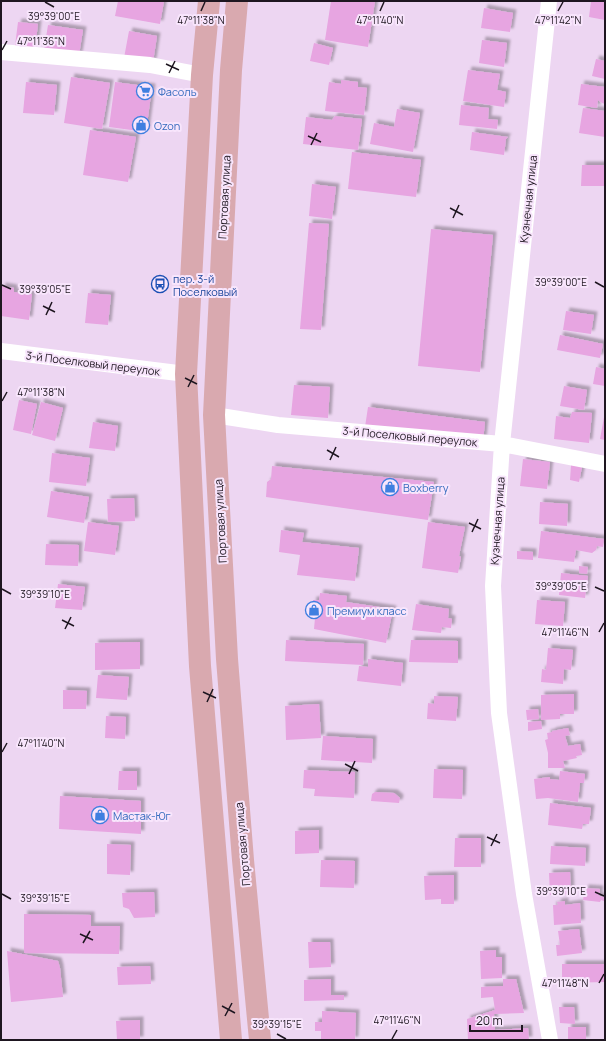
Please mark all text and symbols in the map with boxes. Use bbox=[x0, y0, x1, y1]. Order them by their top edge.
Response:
text: 39°39'00"E bbox=[28, 9, 80, 23]
text: 47°11'38"N bbox=[177, 13, 225, 27]
text: 47°11'40"N bbox=[357, 13, 404, 27]
text: 47°11'42"N bbox=[535, 13, 581, 27]
text: 47°11'36"N bbox=[17, 34, 65, 48]
supermarket icon: Фасоль bbox=[135, 81, 155, 101]
place label: Фасоль bbox=[158, 84, 197, 99]
shop icon: Ozon bbox=[131, 115, 151, 135]
place label: Ozon bbox=[154, 118, 180, 133]
street label: Кузнечная улица bbox=[516, 154, 540, 244]
street label: Портовая улица bbox=[214, 155, 234, 239]
place label: пер. 3-й Поселковый bbox=[173, 271, 237, 299]
bus stop icon: пер. 3-й Поселковый bbox=[150, 274, 170, 294]
text: 39°39'00"E bbox=[535, 275, 587, 289]
text: 39°39'05"E bbox=[19, 282, 71, 296]
street label: 3-й Поселковый переулок bbox=[25, 347, 161, 379]
text: 47°11'38"N bbox=[17, 385, 65, 399]
street label: 3-й Поселковый переулок bbox=[342, 423, 478, 449]
street label: Кузнечная улица bbox=[486, 476, 508, 566]
shop icon: Boxberry bbox=[380, 477, 400, 497]
street label: Портовая улица bbox=[210, 479, 230, 563]
place label: Boxberry bbox=[403, 480, 449, 495]
text: 39°39'05"E bbox=[535, 579, 587, 593]
text: 39°39'10"E bbox=[20, 587, 70, 601]
shop icon: Премиум класс bbox=[304, 600, 324, 620]
place label: Премиум класс bbox=[327, 603, 407, 618]
text: 47°11'46"N bbox=[541, 625, 589, 639]
text: 47°11'40"N bbox=[18, 736, 65, 750]
street label: Портовая улица bbox=[231, 802, 253, 886]
shop icon: Мастак-Юг bbox=[90, 805, 110, 825]
place label: Мастак-Юг bbox=[113, 808, 171, 823]
text: 39°39'10"E bbox=[536, 884, 586, 898]
text: 39°39'15"E bbox=[20, 891, 70, 905]
text: 47°11'48"N bbox=[542, 976, 588, 990]
scale bar bbox=[470, 1007, 522, 1033]
text: 20 m bbox=[476, 1012, 503, 1029]
text: 47°11'46"N bbox=[373, 1013, 421, 1027]
text: 39°39'15"E bbox=[252, 1017, 302, 1031]

